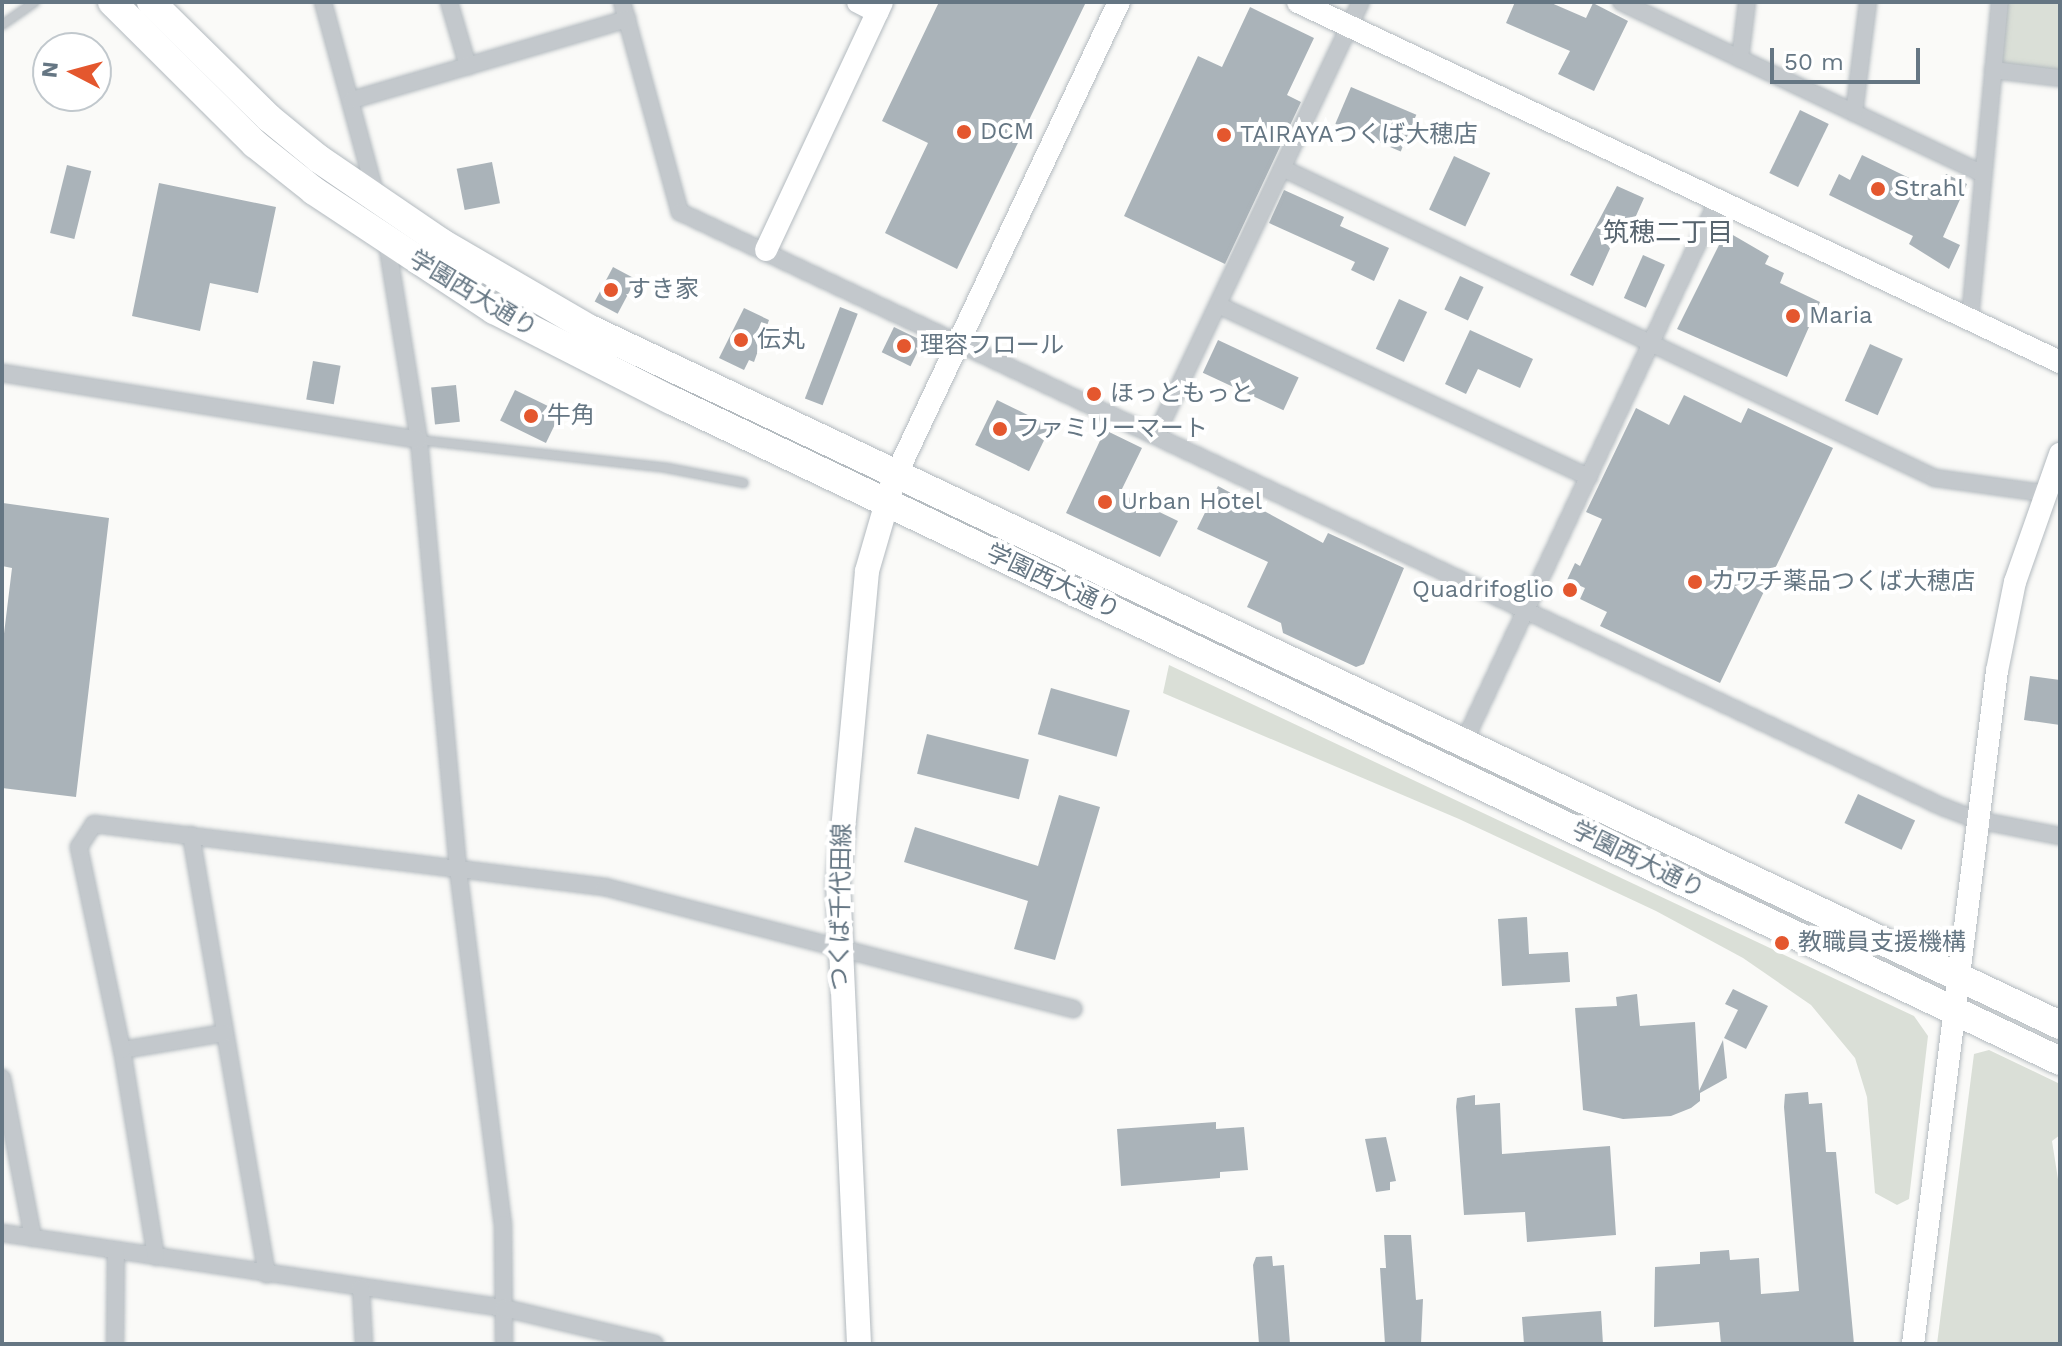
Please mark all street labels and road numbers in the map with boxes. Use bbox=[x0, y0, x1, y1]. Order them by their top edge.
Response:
street label: 学園西大通り bbox=[404, 245, 542, 343]
street label: 学園西大通り bbox=[982, 539, 1124, 625]
street label: 学園西大通り bbox=[1567, 815, 1709, 905]
street label: つくば千代田線 bbox=[825, 823, 857, 991]

